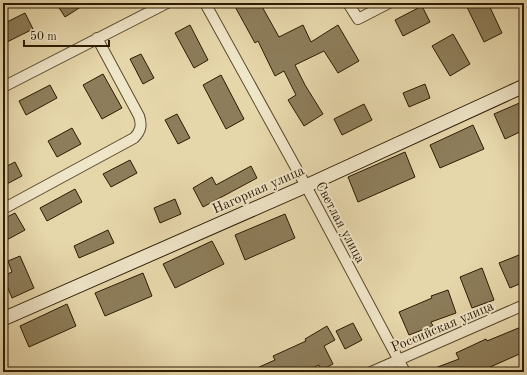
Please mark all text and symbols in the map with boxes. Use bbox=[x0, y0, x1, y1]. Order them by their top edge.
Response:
scale bar bbox=[24, 22, 109, 48]
text: 50 m bbox=[30, 30, 57, 43]
street label: Нагорная улица bbox=[210, 163, 307, 216]
street label: Светлая улица bbox=[313, 179, 367, 266]
street label: Российская улица bbox=[389, 299, 496, 355]

